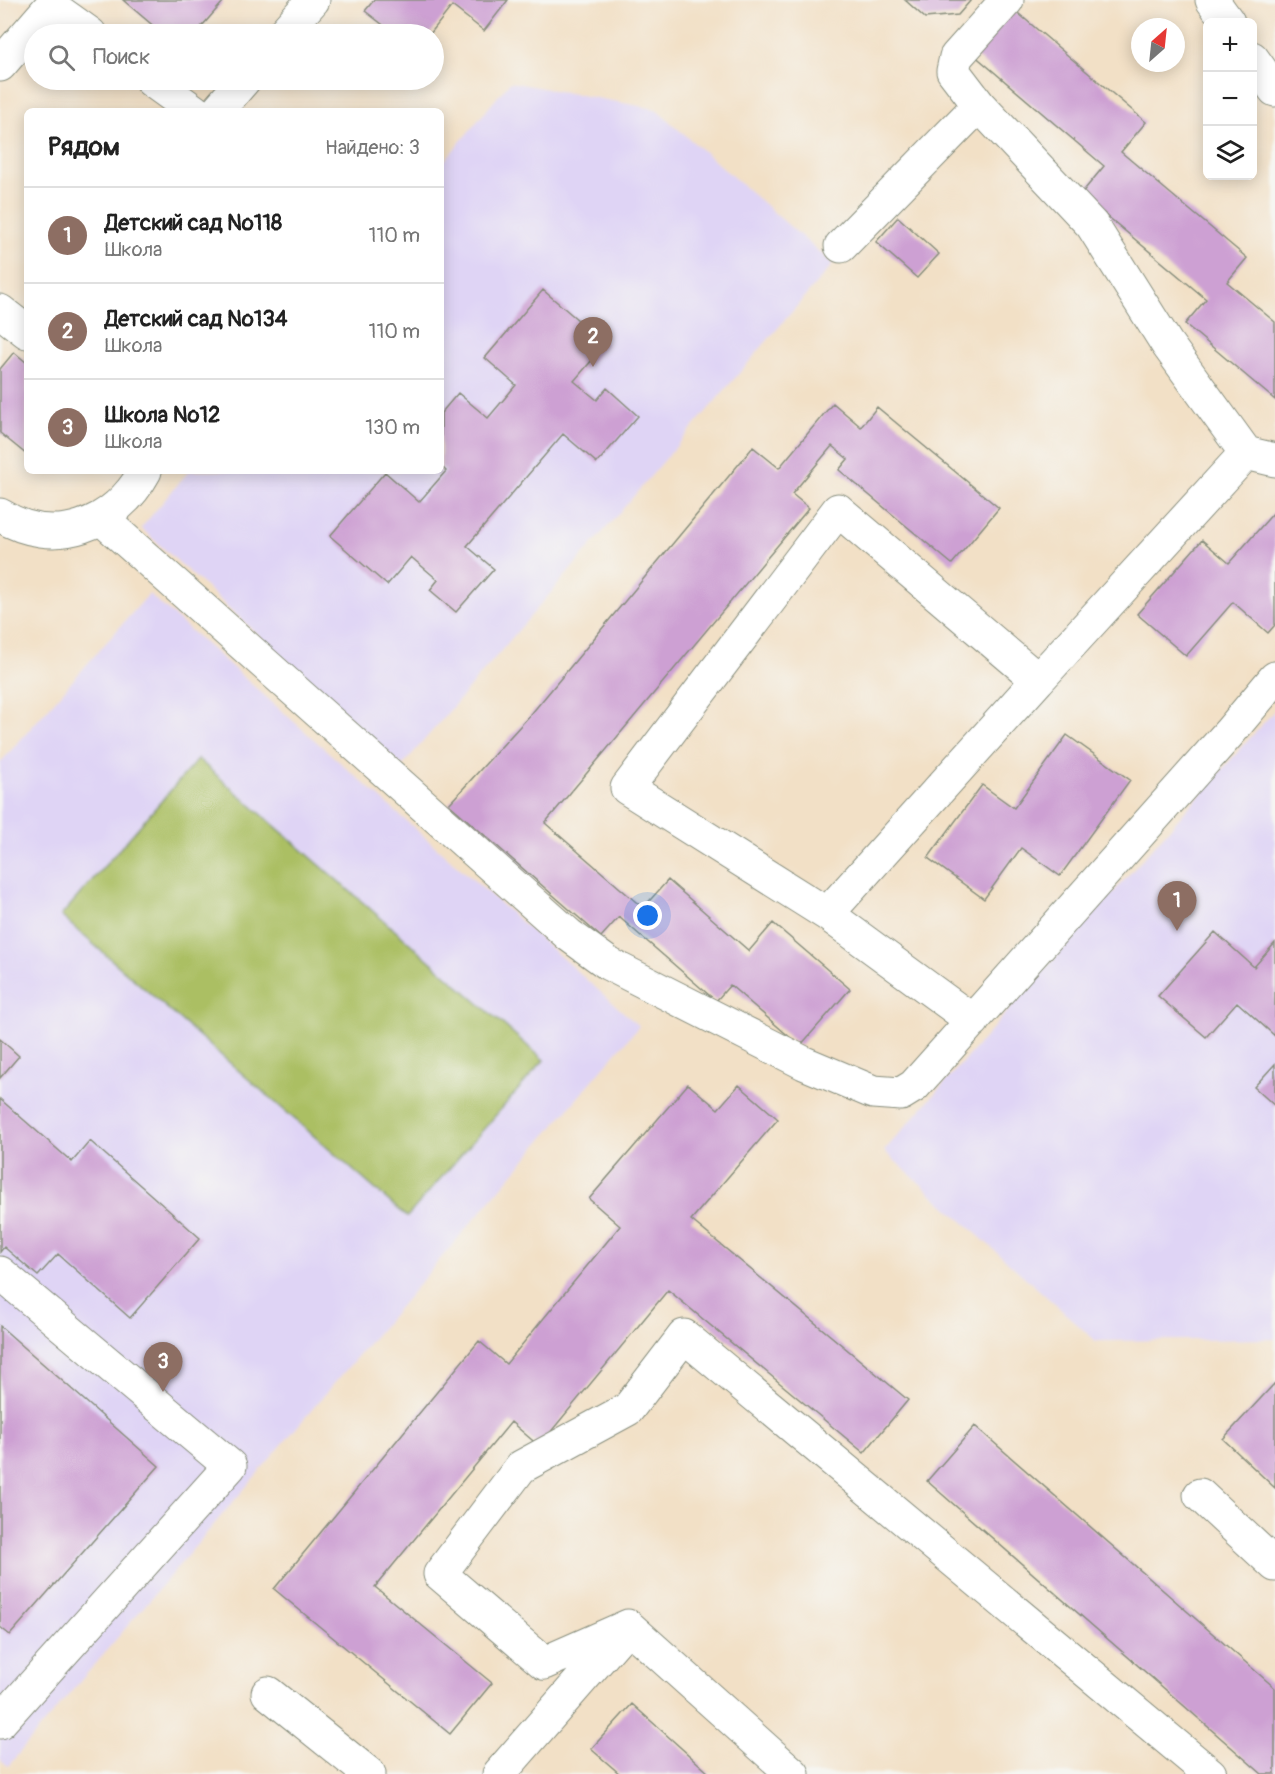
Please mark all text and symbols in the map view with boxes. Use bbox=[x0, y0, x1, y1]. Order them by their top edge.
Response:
north arrow bbox=[1131, 18, 1185, 72]
map controls bbox=[1203, 18, 1257, 180]
button: + bbox=[1203, 18, 1257, 72]
search box bbox=[24, 24, 444, 90]
icon: search bbox=[45, 41, 78, 74]
text: Поиск bbox=[93, 43, 150, 71]
button: − bbox=[1203, 72, 1257, 126]
button: layers bbox=[1203, 126, 1257, 180]
text: Рядом bbox=[48, 131, 120, 163]
text: Найдено: 3 bbox=[325, 135, 420, 160]
text: Детский сад №118 bbox=[105, 209, 282, 237]
text: 1 bbox=[64, 223, 71, 248]
text: 110 m bbox=[369, 223, 420, 248]
text: Школа bbox=[105, 237, 162, 262]
text: Детский сад №134 bbox=[105, 305, 287, 333]
pin: 2 bbox=[574, 318, 612, 367]
text: 2 bbox=[62, 319, 73, 344]
text: 110 m bbox=[369, 319, 420, 344]
text: Школа bbox=[105, 333, 162, 358]
text: Школа №12 bbox=[105, 401, 220, 429]
text: 3 bbox=[62, 415, 73, 440]
text: 130 m bbox=[365, 415, 420, 440]
text: Школа bbox=[105, 429, 162, 454]
pin: 1 bbox=[1158, 882, 1196, 931]
your location bbox=[633, 901, 662, 930]
pin: 3 bbox=[144, 1342, 182, 1392]

